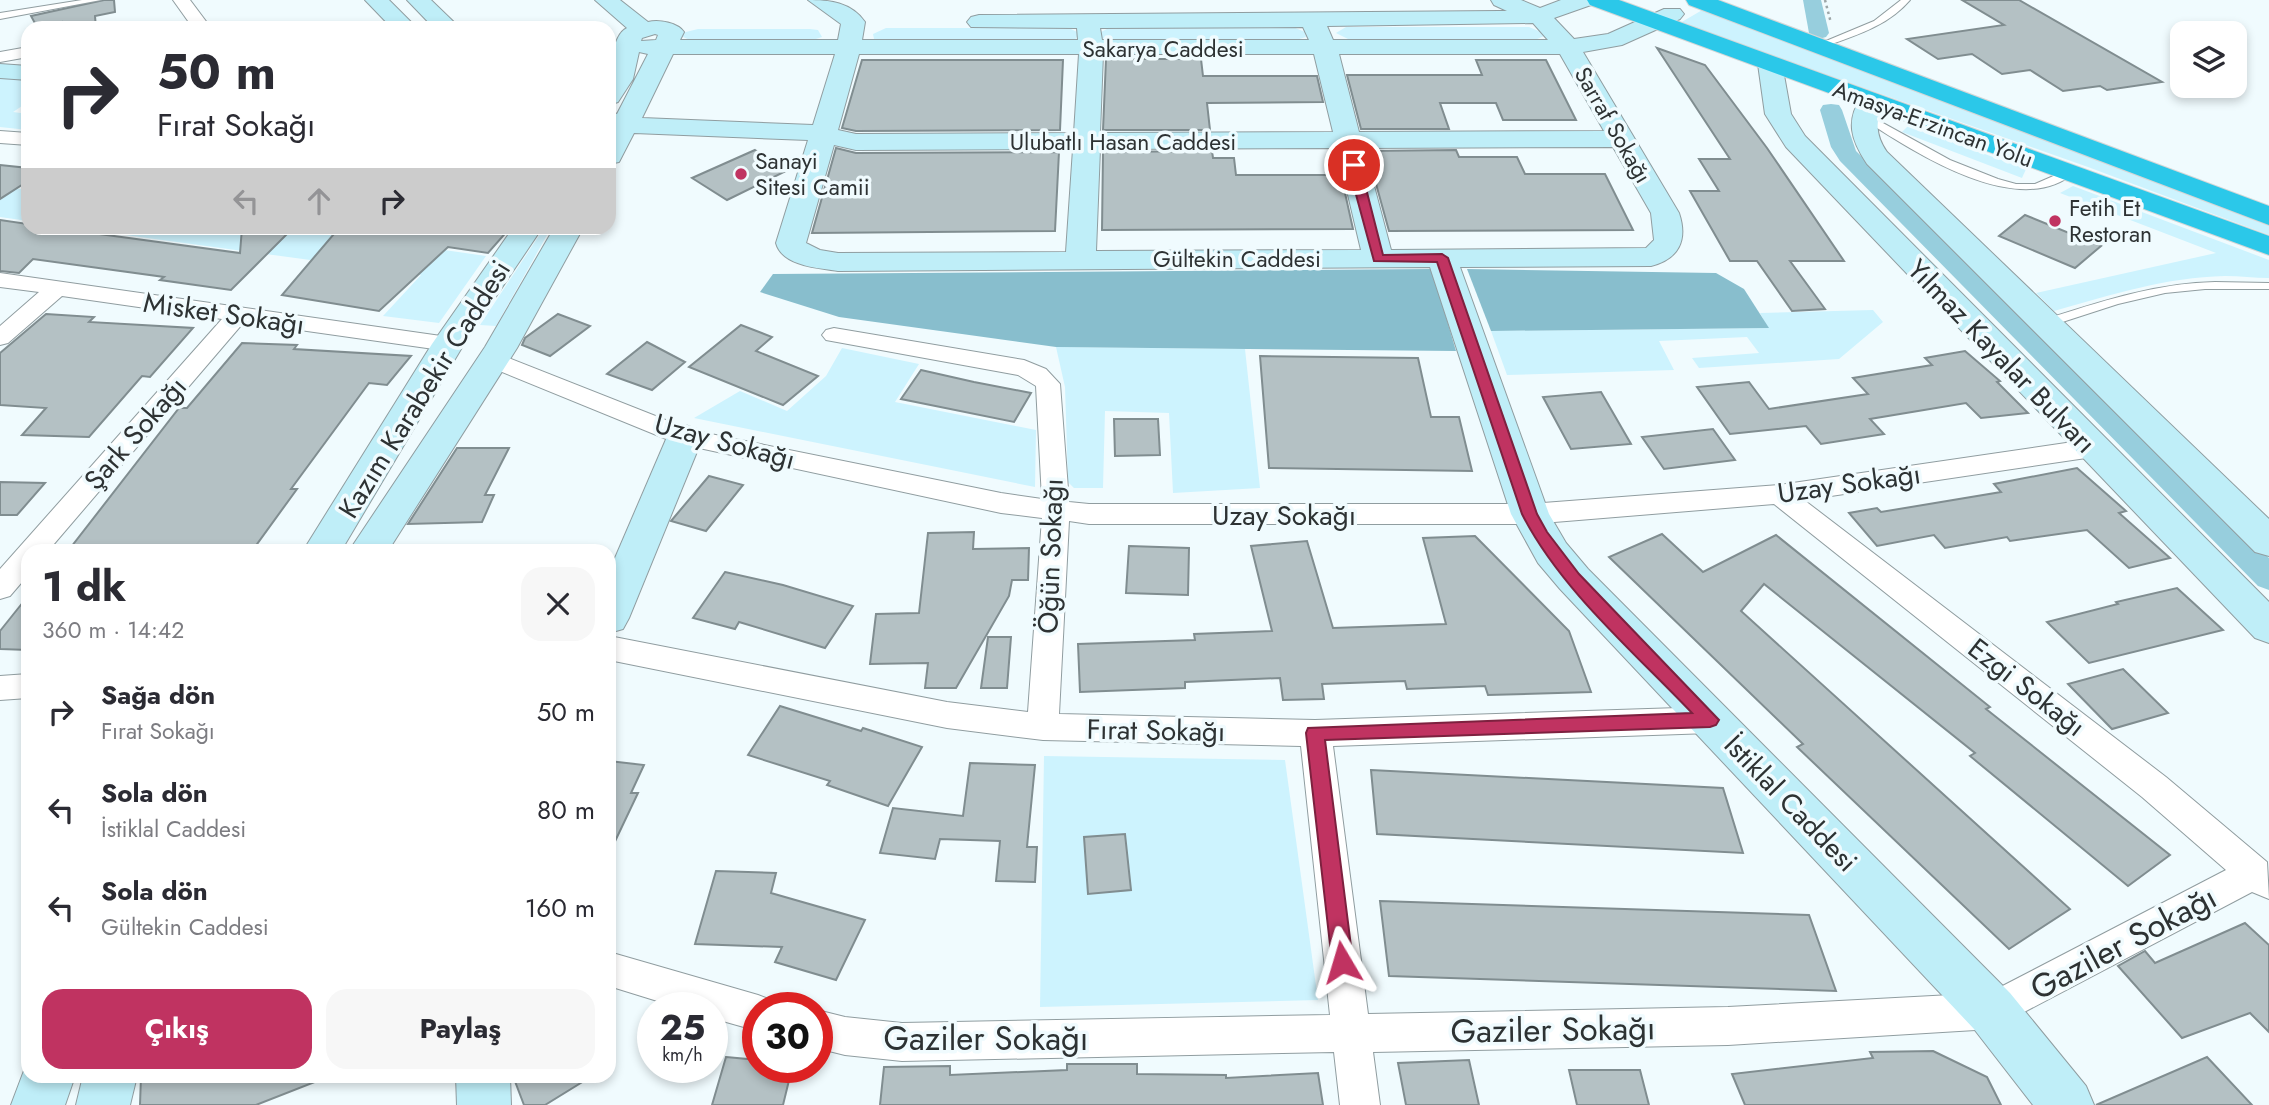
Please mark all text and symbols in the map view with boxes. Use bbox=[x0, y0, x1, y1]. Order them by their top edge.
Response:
map controls bbox=[2170, 21, 2247, 98]
button: layers bbox=[2170, 21, 2247, 98]
street label: Sakarya Caddesi bbox=[1082, 32, 1244, 66]
text: 50 m bbox=[157, 37, 276, 107]
icon: right bbox=[42, 49, 133, 140]
street label: Sarraf Sokağı bbox=[1566, 60, 1660, 190]
street label: Amasya-Erzincan Yolu bbox=[1828, 72, 2038, 176]
text: Fırat Sokağı bbox=[157, 102, 315, 148]
street label: Ulubatlı Hasan Caddesi bbox=[1010, 125, 1236, 159]
pin bbox=[1324, 135, 1384, 195]
place label: Sanayi Sitesi Camii bbox=[755, 144, 870, 204]
icon: arrive bbox=[1335, 146, 1373, 184]
marker: Sanayi Sitesi Camii bbox=[733, 166, 749, 182]
icon: left bbox=[227, 182, 265, 220]
icon: ahead bbox=[300, 182, 338, 220]
icon: right bbox=[373, 182, 411, 220]
place label: Fetih Et Restoran bbox=[2069, 191, 2152, 251]
marker: Fetih Et Restoran bbox=[2047, 213, 2063, 229]
street label: Gültekin Caddesi bbox=[1153, 242, 1321, 276]
street label: Yılmaz Kayalar Bulvarı bbox=[1898, 250, 2105, 463]
street label: Kazım Karabekir Caddesi bbox=[328, 252, 521, 526]
street label: Misket Sokağı bbox=[141, 282, 307, 345]
street label: Şark Sokağı bbox=[74, 368, 196, 499]
street label: Uzay Sokağı bbox=[650, 403, 800, 480]
street label: Uzay Sokağı bbox=[1775, 453, 1923, 514]
street label: Öğün Sokağı bbox=[1027, 478, 1074, 634]
street label: Uzay Sokağı bbox=[1212, 495, 1356, 536]
text: 1 dk bbox=[42, 556, 126, 617]
button: close bbox=[521, 567, 595, 641]
text: 360 m · 14:42 bbox=[42, 613, 184, 647]
street label: Ezgi Sokağı bbox=[1959, 628, 2094, 746]
text: Sağa dön bbox=[101, 676, 215, 714]
icon: right bbox=[42, 693, 80, 731]
text: 50 m bbox=[537, 693, 595, 731]
street label: Fırat Sokağı bbox=[1086, 709, 1226, 752]
text: Fırat Sokağı bbox=[101, 714, 215, 748]
street label: İstiklal Caddesi bbox=[1714, 726, 1867, 881]
text: Sola dön bbox=[101, 774, 208, 812]
icon: left bbox=[42, 791, 80, 829]
text: 80 m bbox=[537, 791, 595, 829]
text: İstiklal Caddesi bbox=[101, 812, 246, 846]
text: Sola dön bbox=[101, 872, 208, 910]
street label: Gaziler Sokağı bbox=[2022, 874, 2225, 1011]
icon: left bbox=[42, 889, 80, 927]
text: 160 m bbox=[525, 889, 595, 927]
text: Gültekin Caddesi bbox=[101, 910, 269, 944]
position arrow bbox=[1305, 925, 1379, 999]
button: Çıkış bbox=[42, 989, 312, 1069]
button: Paylaş bbox=[326, 989, 595, 1069]
speed limit sign: 30 bbox=[742, 992, 833, 1083]
text: 25 bbox=[660, 1003, 705, 1053]
street label: Gaziler Sokağı bbox=[1450, 1004, 1656, 1055]
street label: Gaziler Sokağı bbox=[884, 1015, 1088, 1062]
text: km/h bbox=[662, 1042, 703, 1068]

